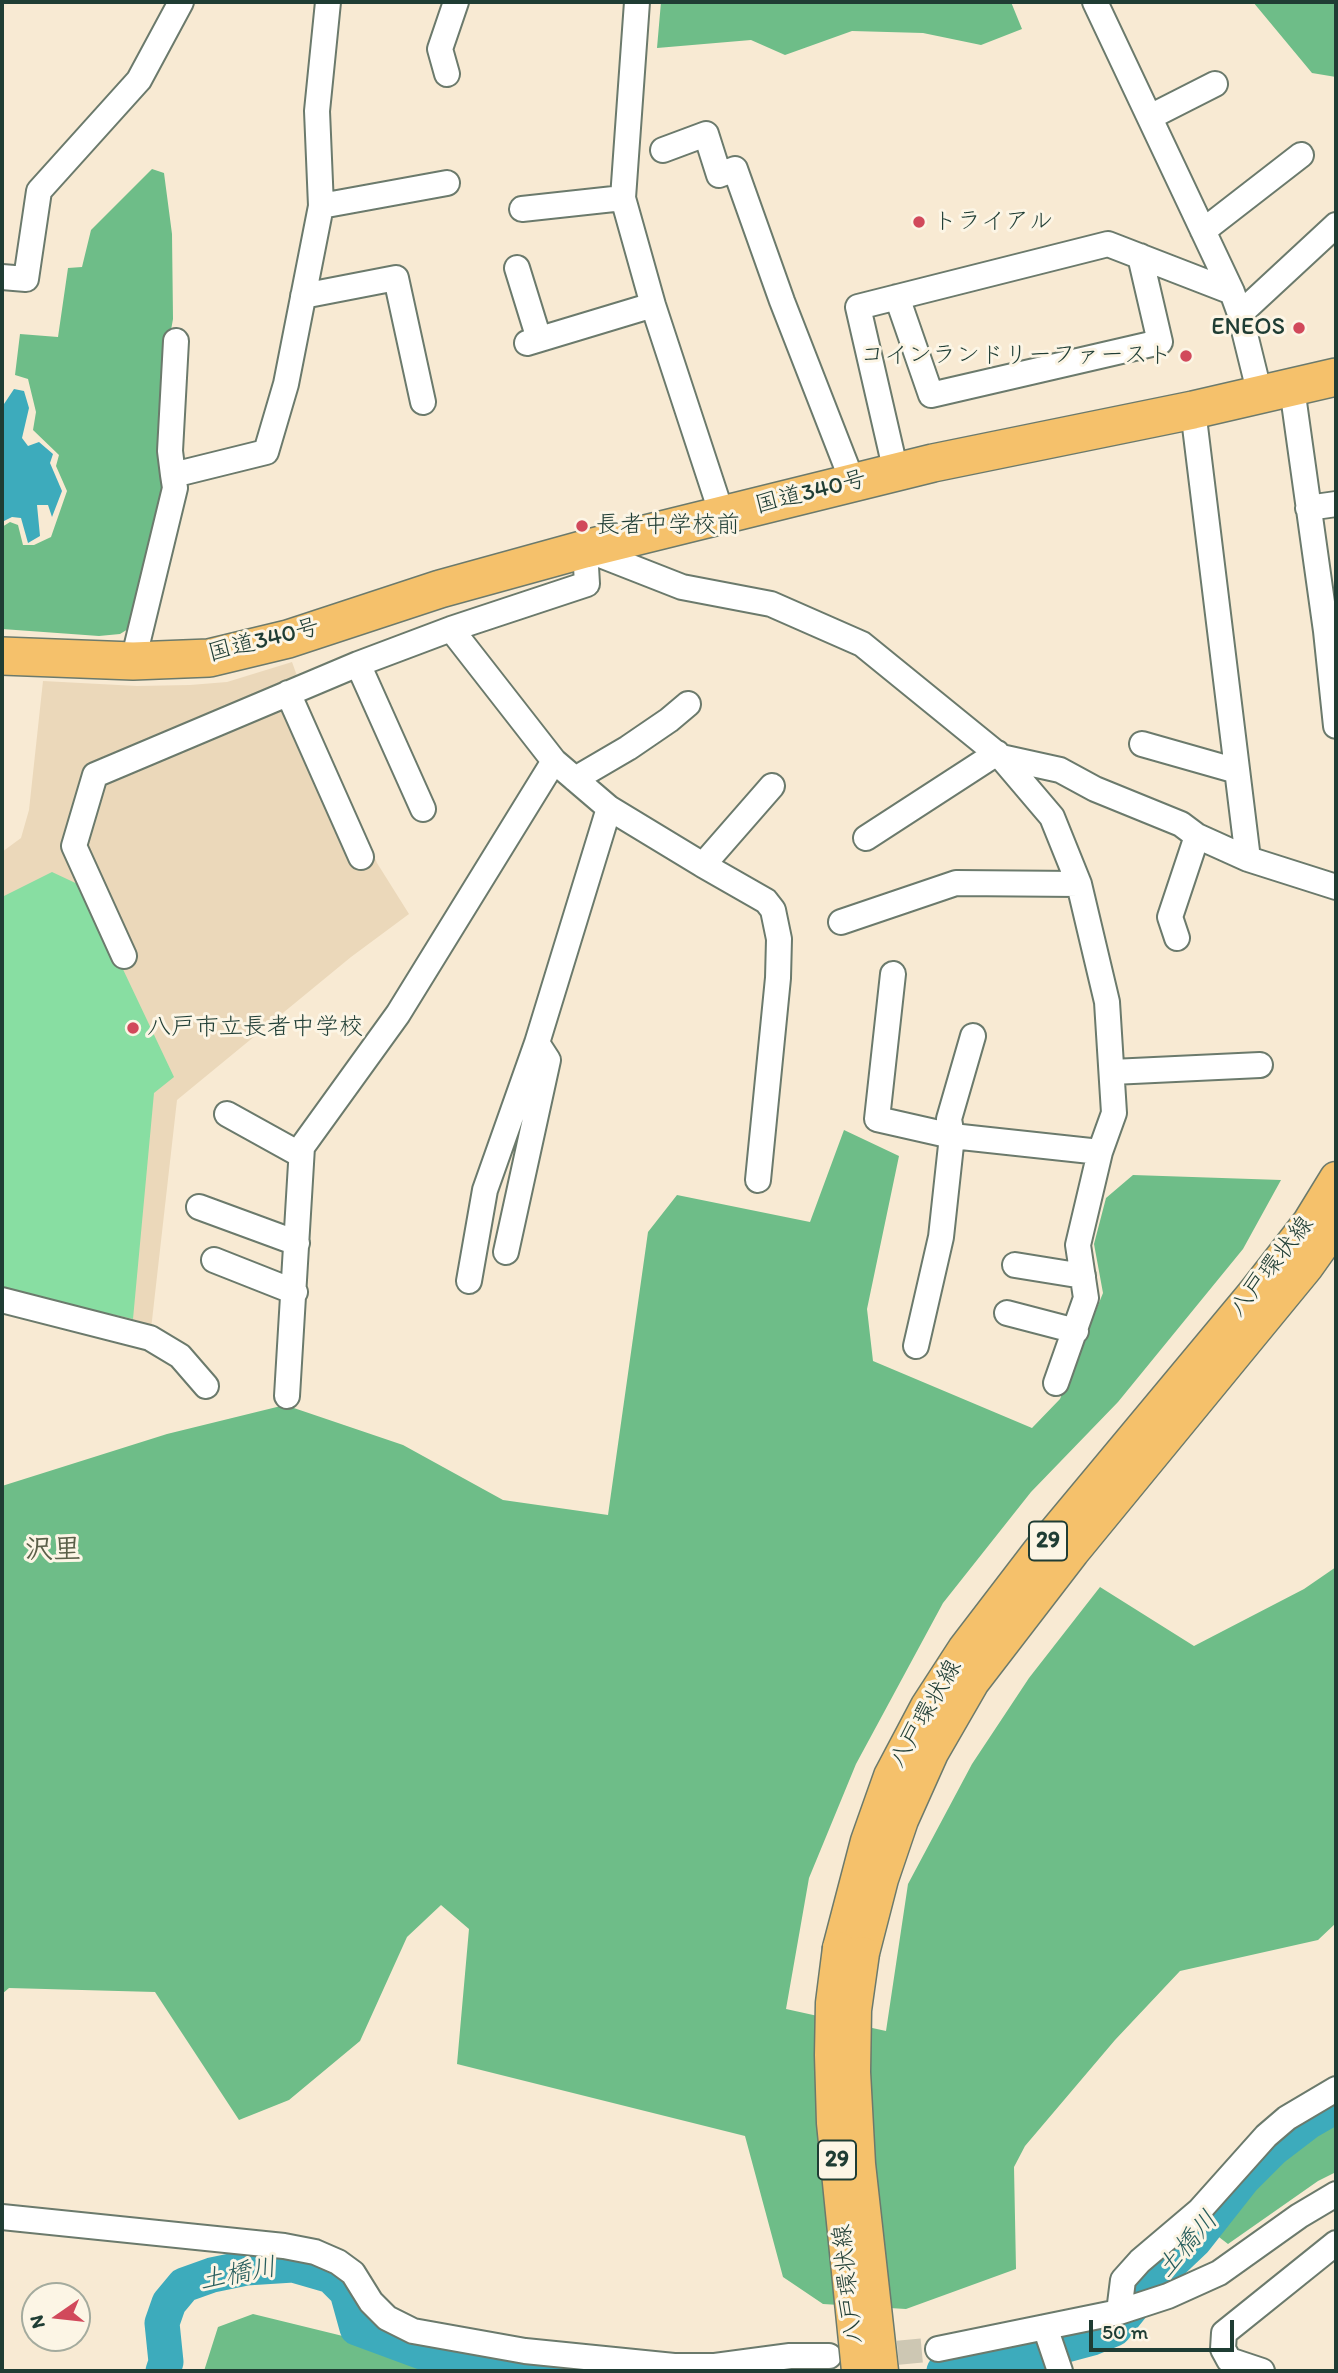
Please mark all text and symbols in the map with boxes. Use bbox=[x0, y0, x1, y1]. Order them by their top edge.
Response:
place label: トライアル bbox=[933, 208, 1053, 236]
marker: トライアル bbox=[911, 214, 927, 230]
place label: ENEOS bbox=[1211, 314, 1285, 342]
marker: ENEOS bbox=[1291, 320, 1307, 336]
place label: コインランドリーファースト bbox=[860, 342, 1172, 370]
marker: コインランドリーファースト bbox=[1178, 348, 1194, 364]
street label: 国道340号 bbox=[752, 465, 870, 521]
place label: 長者中学校前 bbox=[596, 512, 740, 540]
marker: 長者中学校前 bbox=[574, 518, 590, 534]
street label: 国道340号 bbox=[205, 613, 323, 669]
place label: 八戸市立長者中学校 bbox=[147, 1014, 363, 1042]
marker: 八戸市立長者中学校 bbox=[125, 1020, 141, 1036]
street label: 八戸環状線 bbox=[1224, 1211, 1320, 1323]
road number: 29 bbox=[1029, 1522, 1067, 1560]
district label: 沢里 bbox=[25, 1534, 81, 1568]
street label: 八戸環状線 bbox=[884, 1655, 968, 1773]
road number: 29 bbox=[818, 2140, 856, 2180]
water label: 土橋川 bbox=[1151, 2205, 1225, 2285]
street label: 八戸環状線 bbox=[828, 2223, 870, 2345]
water label: 土橋川 bbox=[197, 2252, 279, 2298]
north arrow bbox=[21, 2282, 91, 2352]
scale bar bbox=[1093, 2306, 1238, 2350]
text: N bbox=[24, 2313, 50, 2331]
text: 50 m bbox=[1102, 2319, 1148, 2344]

